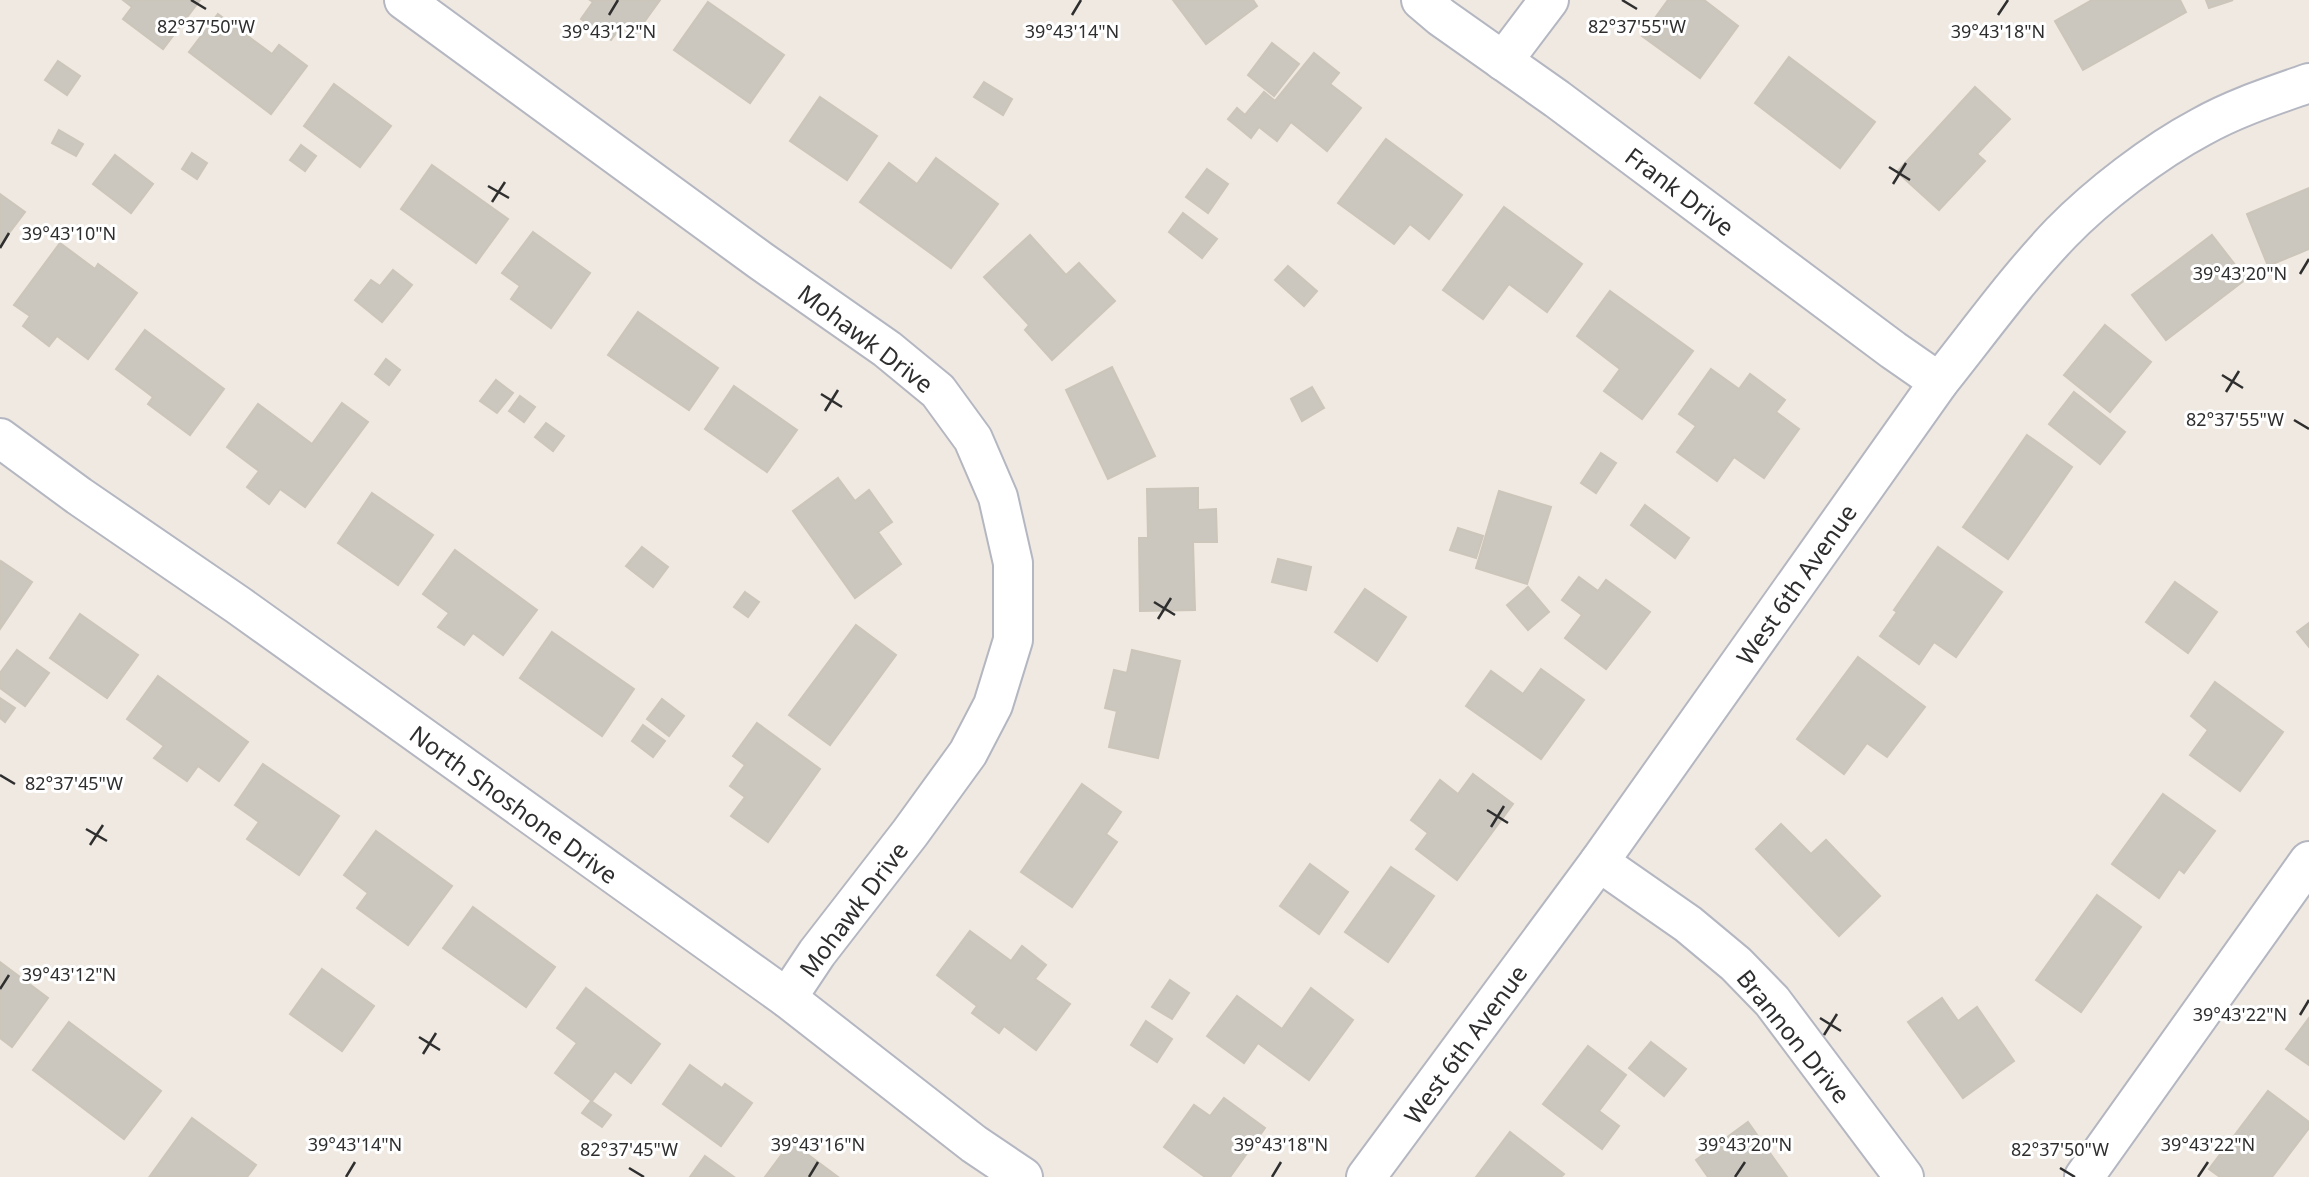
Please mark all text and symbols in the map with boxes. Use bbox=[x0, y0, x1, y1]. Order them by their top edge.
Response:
text: 82°37'50"W bbox=[157, 14, 255, 38]
text: 82°37'55"W bbox=[1588, 14, 1686, 38]
text: 39°43'12"N bbox=[562, 19, 656, 43]
text: 39°43'14"N bbox=[1025, 19, 1119, 43]
text: 39°43'18"N bbox=[1951, 19, 2045, 43]
street label: Frank Drive bbox=[1619, 139, 1741, 243]
text: 39°43'10"N bbox=[22, 221, 116, 245]
text: 39°43'20"N bbox=[2193, 261, 2287, 285]
street label: Mohawk Drive bbox=[791, 276, 941, 400]
text: 82°37'55"W bbox=[2186, 407, 2284, 431]
street label: West 6th Avenue bbox=[1728, 497, 1864, 671]
street label: North Shoshone Drive bbox=[403, 717, 625, 891]
text: 82°37'45"W bbox=[25, 771, 123, 795]
street label: Mohawk Drive bbox=[791, 834, 915, 984]
street label: West 6th Avenue bbox=[1396, 958, 1534, 1130]
text: 39°43'12"N bbox=[22, 962, 116, 986]
street label: Brannon Drive bbox=[1730, 962, 1858, 1110]
text: 39°43'22"N bbox=[2193, 1002, 2287, 1026]
text: 39°43'14"N bbox=[308, 1132, 402, 1156]
text: 39°43'16"N bbox=[771, 1132, 865, 1156]
text: 39°43'18"N bbox=[1234, 1132, 1328, 1156]
text: 39°43'20"N bbox=[1698, 1132, 1792, 1156]
text: 39°43'22"N bbox=[2161, 1132, 2255, 1156]
text: 82°37'45"W bbox=[580, 1137, 678, 1161]
text: 82°37'50"W bbox=[2011, 1137, 2109, 1161]

